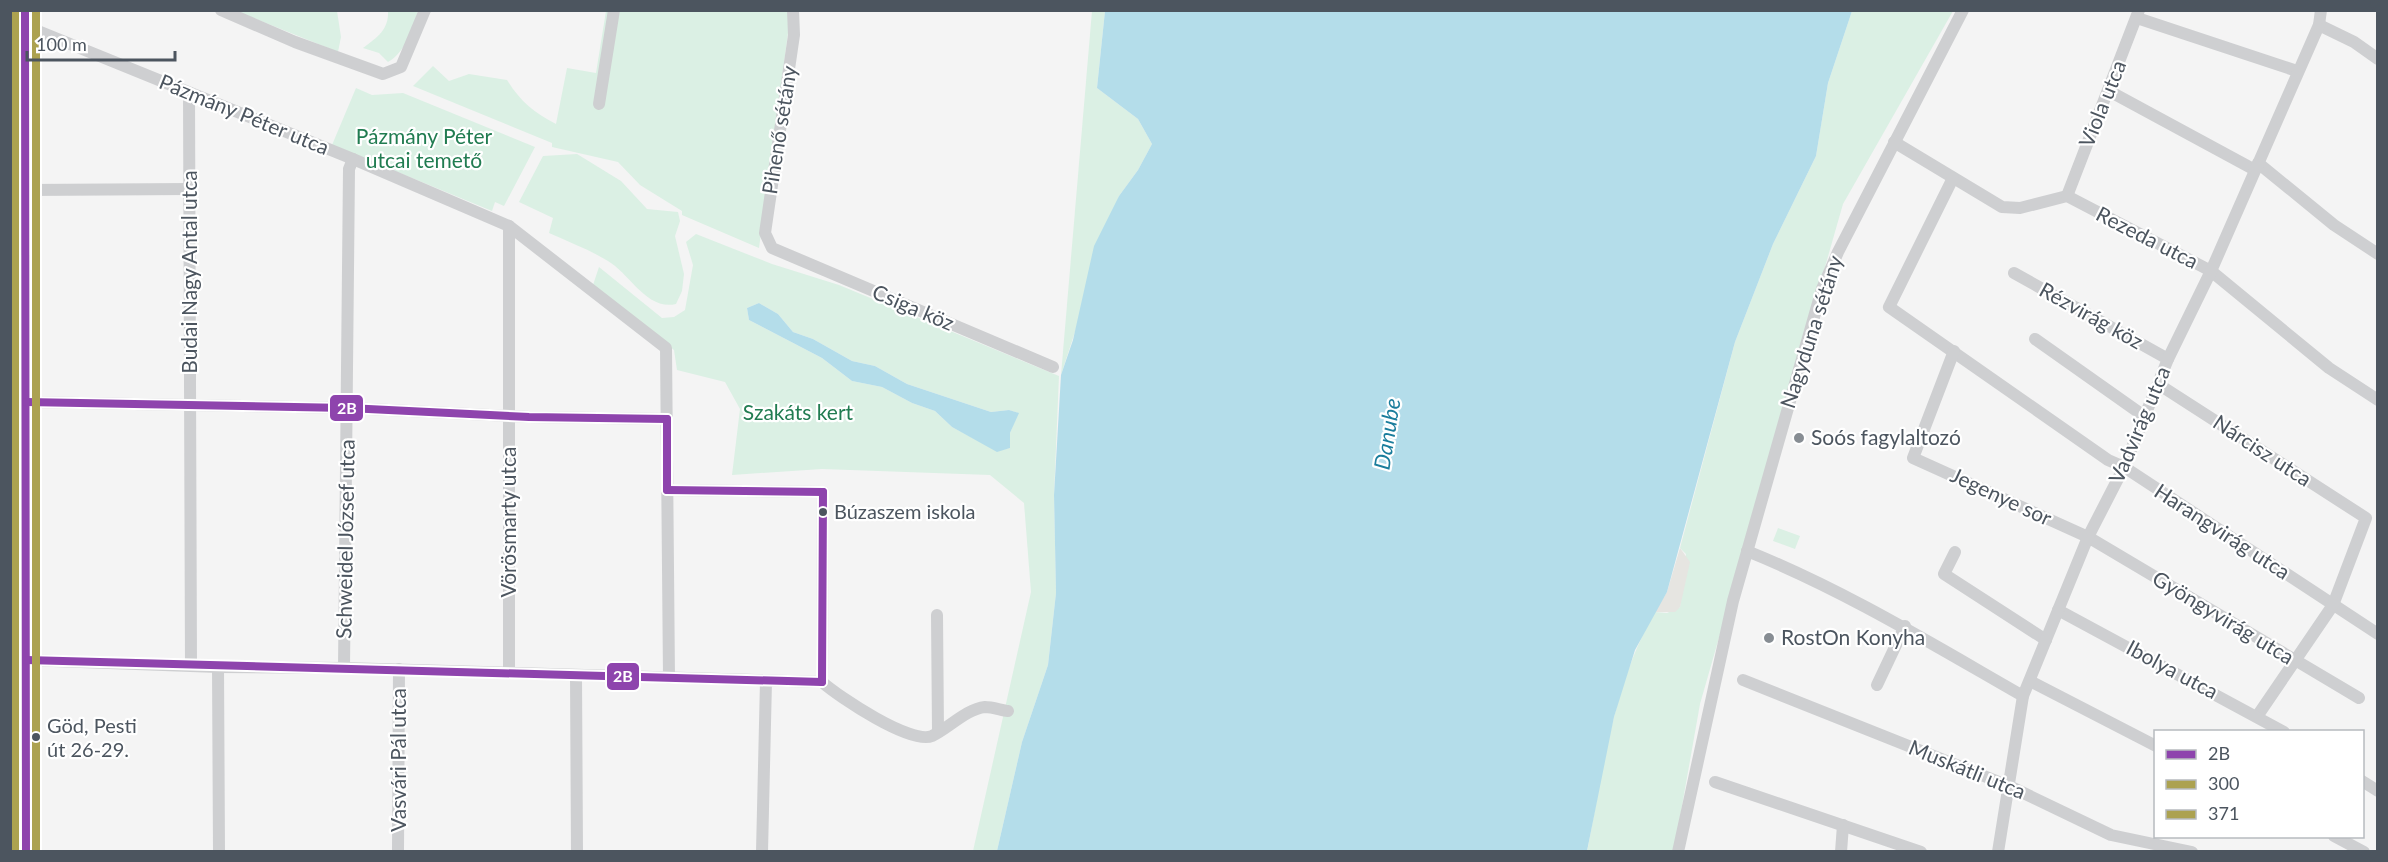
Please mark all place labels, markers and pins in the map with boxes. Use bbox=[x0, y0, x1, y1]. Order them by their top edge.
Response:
place label: Soós fagylaltozó bbox=[1811, 424, 1961, 449]
marker: Soós fagylaltozó bbox=[1792, 431, 1806, 445]
place label: Búzaszem iskola bbox=[834, 499, 976, 523]
marker: Búzaszem iskola bbox=[817, 506, 829, 518]
place label: RostOn Konyha bbox=[1781, 624, 1925, 649]
marker: RostOn Konyha bbox=[1762, 631, 1776, 645]
place label: Göd, Pesti út 26-29. bbox=[47, 713, 137, 761]
marker: Göd, Pesti út 26-29. bbox=[30, 731, 42, 743]

